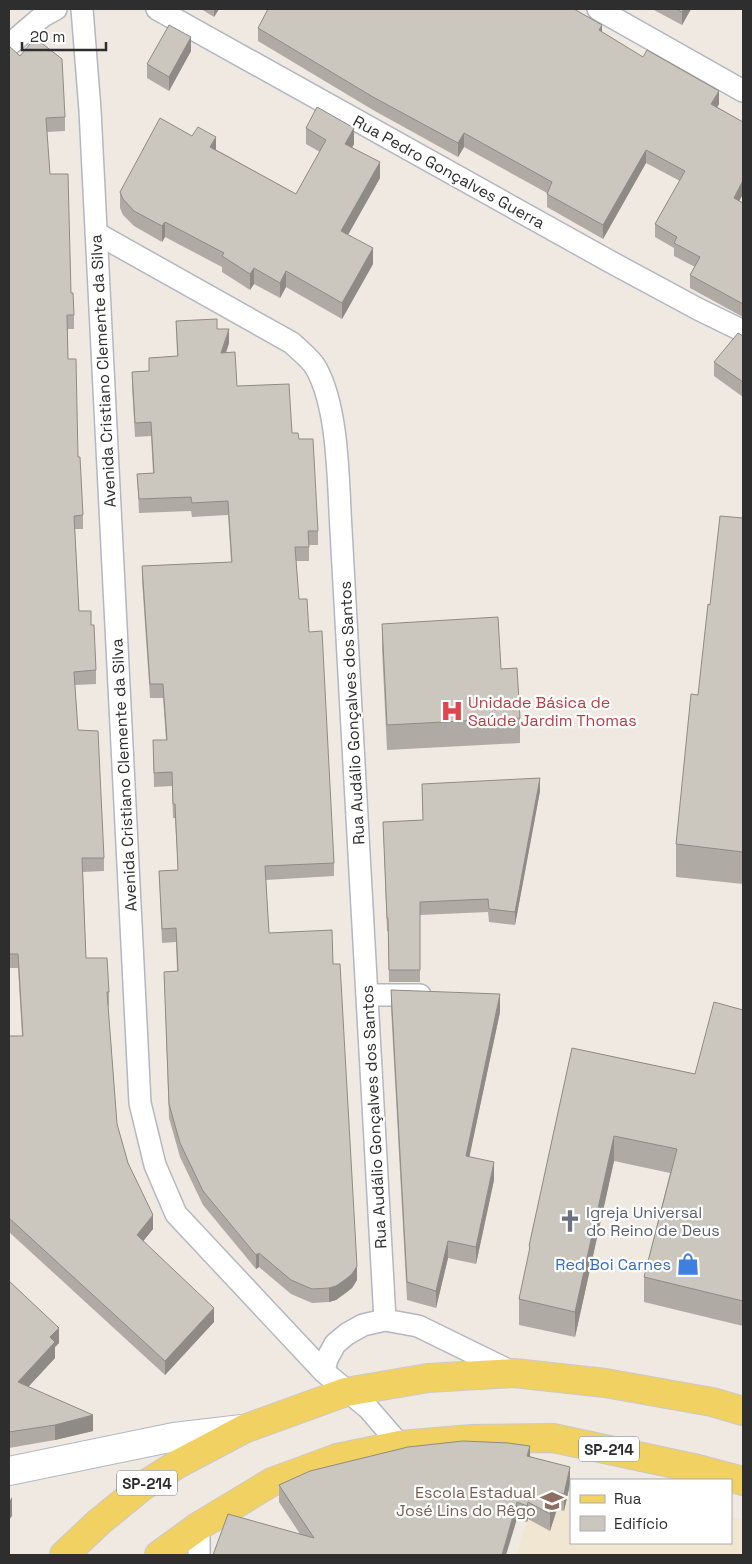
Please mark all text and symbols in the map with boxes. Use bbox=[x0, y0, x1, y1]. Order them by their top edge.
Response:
scale bar bbox=[22, 20, 106, 52]
text: 20 m bbox=[30, 27, 65, 46]
street label: Rua Pedro Gonçalves Guerra bbox=[349, 110, 549, 234]
street label: Avenida Cristiano Clemente da Silva bbox=[85, 234, 121, 508]
street label: Rua Audálio Gonçalves dos Santos bbox=[335, 581, 369, 845]
street label: Avenida Cristiano Clemente da Silva bbox=[106, 638, 142, 912]
place label: Unidade Básica de Saúde Jardim Thomas bbox=[468, 692, 637, 731]
hospital icon: Unidade Básica de Saúde Jardim Thomas bbox=[439, 698, 465, 724]
street label: Rua Audálio Gonçalves dos Santos bbox=[357, 985, 391, 1249]
place label: Igreja Universal do Reino de Deus bbox=[586, 1202, 720, 1241]
church icon: Igreja Universal do Reino de Deus bbox=[557, 1208, 583, 1234]
shop icon: Red Boi Carnes bbox=[675, 1251, 701, 1277]
place label: Red Boi Carnes bbox=[555, 1254, 671, 1275]
road number: SP-214 bbox=[579, 1436, 639, 1462]
road number: SP-214 bbox=[117, 1470, 177, 1496]
legend bbox=[570, 1479, 732, 1544]
place label: Escola Estadual José Lins do Rêgo bbox=[396, 1482, 536, 1521]
school or university icon: Escola Estadual José Lins do Rêgo bbox=[539, 1488, 565, 1514]
text: Rua bbox=[614, 1489, 642, 1508]
text: Edifício bbox=[614, 1514, 668, 1533]

